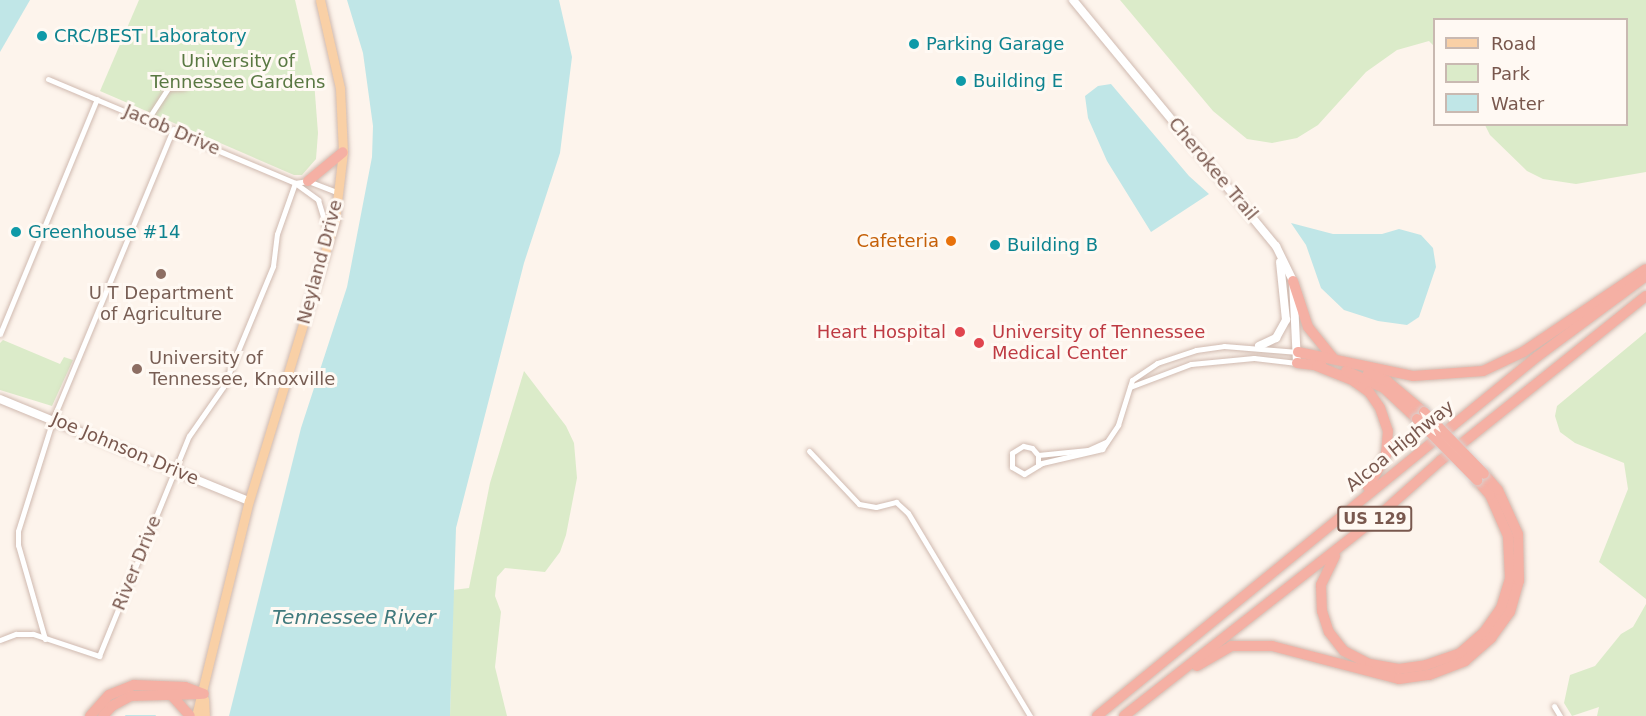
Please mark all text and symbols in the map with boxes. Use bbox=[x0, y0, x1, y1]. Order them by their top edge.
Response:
legend bbox=[1433, 18, 1628, 126]
place label: CRC/BEST Laboratory bbox=[54, 25, 247, 47]
marker: CRC/BEST Laboratory bbox=[35, 29, 49, 43]
place label: Parking Garage bbox=[926, 33, 1064, 55]
text: Road bbox=[1491, 33, 1536, 54]
marker: Parking Garage bbox=[907, 37, 921, 51]
park label: University of Tennessee Gardens bbox=[151, 51, 325, 94]
text: Park bbox=[1491, 63, 1530, 84]
place label: Building E bbox=[973, 70, 1063, 92]
marker: Building E bbox=[954, 74, 968, 88]
text: Water bbox=[1491, 93, 1544, 114]
street label: Jacob Drive bbox=[121, 100, 223, 160]
street label: Cherokee Trail bbox=[1164, 113, 1262, 225]
street label: Neyland Drive bbox=[293, 197, 347, 327]
place label: Greenhouse #14 bbox=[28, 221, 180, 243]
marker: Greenhouse #14 bbox=[9, 225, 23, 239]
place label: Cafeteria bbox=[856, 230, 939, 252]
marker: Cafeteria bbox=[944, 234, 958, 248]
place label: Building B bbox=[1007, 234, 1098, 256]
marker: Building B bbox=[988, 238, 1002, 252]
marker: U T Department of Agriculture bbox=[154, 267, 168, 281]
place label: U T Department of Agriculture bbox=[89, 283, 233, 326]
place label: Heart Hospital bbox=[817, 321, 946, 343]
place label: University of Tennessee Medical Center bbox=[992, 322, 1205, 364]
marker: Heart Hospital bbox=[951, 323, 969, 341]
marker: University of Tennessee Medical Center bbox=[970, 334, 988, 352]
place label: University of Tennessee, Knoxville bbox=[149, 348, 335, 391]
marker: University of Tennessee, Knoxville bbox=[130, 362, 144, 376]
street label: Alcoa Highway bbox=[1342, 396, 1458, 496]
street label: Joe Johnson Drive bbox=[48, 408, 202, 490]
road number: US 129 bbox=[1336, 506, 1414, 532]
street label: River Drive bbox=[108, 512, 166, 614]
water label: Tennessee River bbox=[272, 605, 436, 629]

